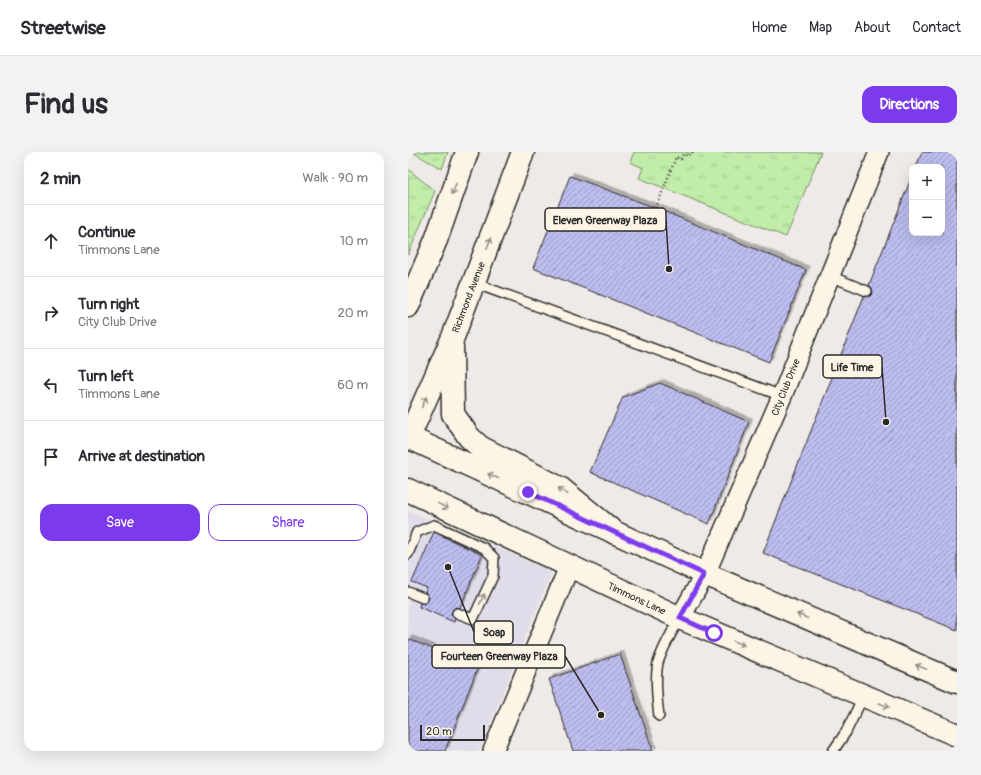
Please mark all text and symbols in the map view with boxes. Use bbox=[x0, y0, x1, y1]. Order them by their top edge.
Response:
text: Streetwise bbox=[20, 16, 106, 40]
text: Home bbox=[752, 19, 787, 36]
text: Map bbox=[809, 19, 832, 36]
text: About bbox=[854, 19, 890, 36]
text: Contact bbox=[912, 19, 961, 36]
button: Directions bbox=[862, 86, 957, 123]
text: Find us bbox=[24, 87, 108, 122]
map controls bbox=[909, 164, 945, 236]
button: + bbox=[909, 164, 945, 200]
text: 2 min bbox=[40, 168, 81, 189]
text: Walk · 90 m bbox=[303, 170, 368, 186]
one-way arrow bbox=[450, 182, 457, 195]
button: − bbox=[909, 200, 945, 236]
callout: Eleven Greenway Plaza bbox=[545, 208, 666, 231]
text: Eleven Greenway Plaza bbox=[553, 214, 657, 227]
text: Continue bbox=[78, 223, 136, 242]
icon: ahead bbox=[40, 230, 62, 252]
text: 10 m bbox=[340, 233, 368, 249]
one-way arrow bbox=[485, 237, 493, 249]
text: Timmons Lane bbox=[78, 242, 160, 258]
street label: Richmond Avenue bbox=[450, 260, 488, 335]
text: Turn right bbox=[78, 295, 139, 314]
icon: right bbox=[40, 302, 62, 324]
text: 20 m bbox=[337, 305, 368, 321]
text: City Club Drive bbox=[78, 314, 157, 330]
callout: Life Time bbox=[823, 355, 882, 378]
street label: City Club Drive bbox=[769, 357, 803, 418]
text: Life Time bbox=[831, 361, 874, 374]
text: Turn left bbox=[78, 367, 134, 386]
icon: left bbox=[40, 374, 62, 396]
text: 60 m bbox=[337, 377, 368, 393]
text: Timmons Lane bbox=[78, 386, 160, 402]
one-way arrow bbox=[421, 396, 428, 408]
icon: arrive bbox=[40, 446, 62, 468]
text: Arrive at destination bbox=[78, 447, 205, 466]
one-way arrow bbox=[487, 472, 499, 479]
route end bbox=[519, 483, 537, 501]
one-way arrow bbox=[557, 487, 568, 495]
one-way arrow bbox=[437, 503, 449, 510]
button: Save bbox=[40, 504, 200, 541]
button: Share bbox=[208, 504, 368, 541]
street label: Timmons Lane bbox=[606, 580, 668, 618]
one-way arrow bbox=[479, 593, 486, 605]
one-way arrow bbox=[796, 612, 808, 619]
callout: Soap bbox=[474, 621, 513, 644]
route start bbox=[705, 624, 723, 642]
text: Soap bbox=[483, 626, 505, 639]
one-way arrow bbox=[733, 640, 745, 647]
callout: Fourteen Greenway Plaza bbox=[432, 645, 565, 668]
text: Fourteen Greenway Plaza bbox=[440, 650, 558, 663]
one-way arrow bbox=[916, 663, 928, 670]
one-way arrow bbox=[878, 702, 890, 710]
scale bar bbox=[420, 723, 485, 742]
text: 20 m bbox=[426, 725, 452, 738]

